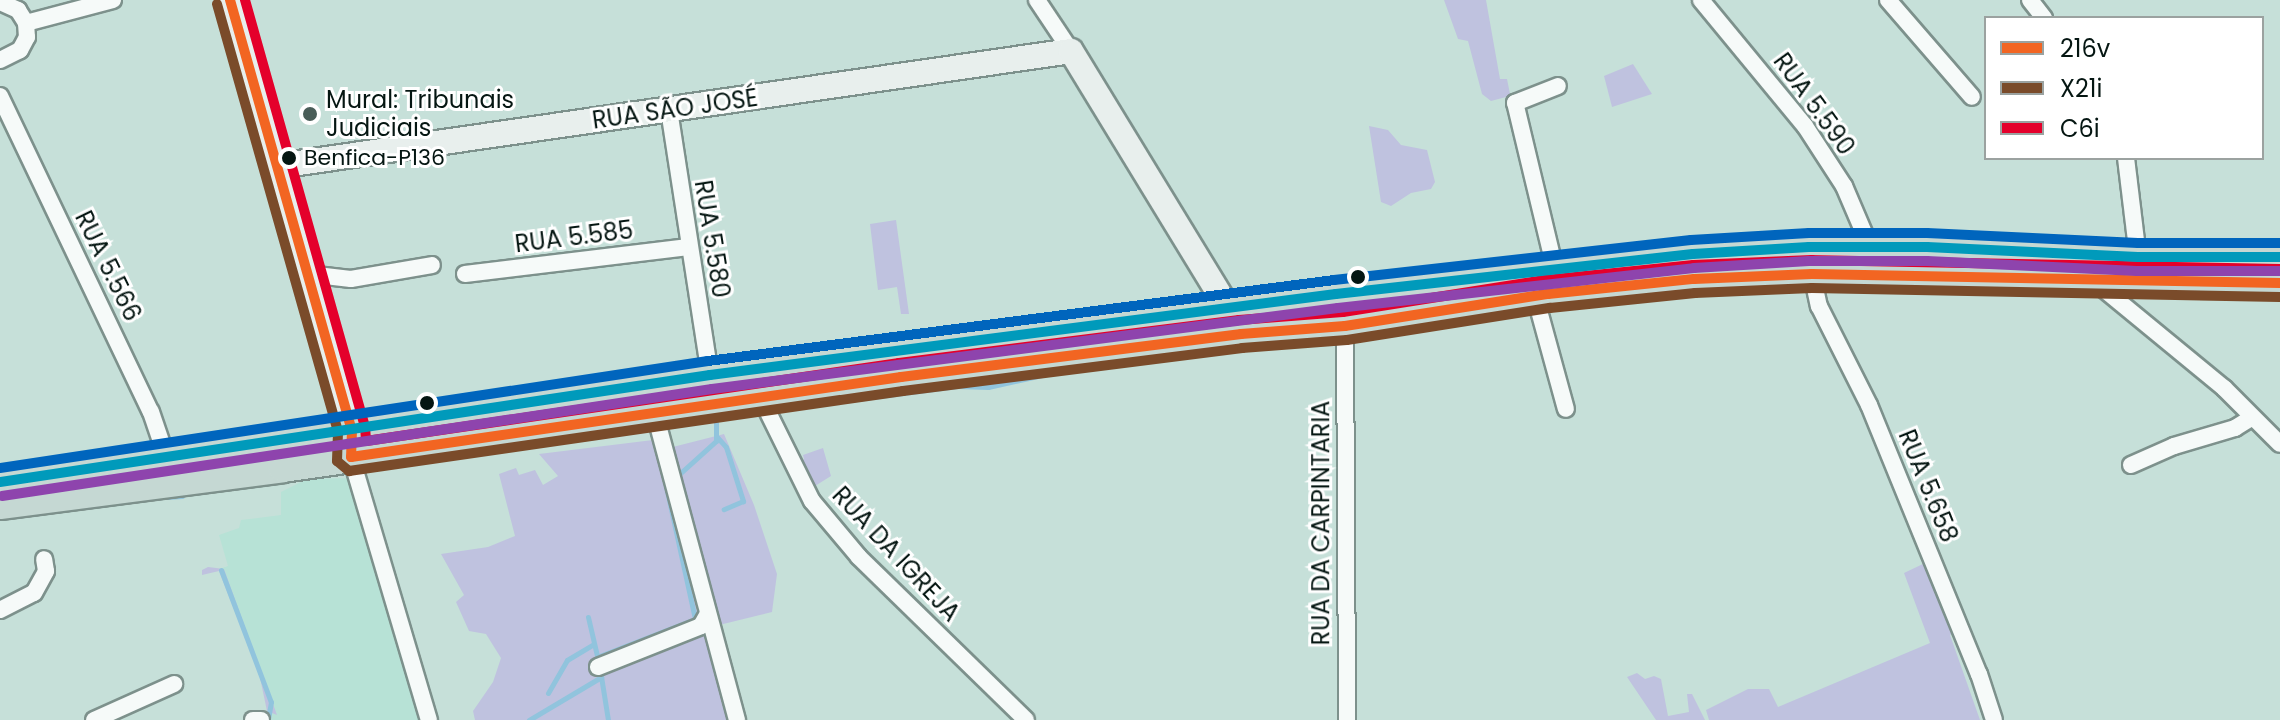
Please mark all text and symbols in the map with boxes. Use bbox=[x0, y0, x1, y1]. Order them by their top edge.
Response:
legend bbox=[1984, 16, 2264, 160]
text: 216v bbox=[2060, 32, 2110, 65]
street label: RUA 5.590 bbox=[1767, 47, 1861, 161]
text: X21i bbox=[2060, 72, 2102, 105]
street label: RUA SÃO JOSÉ bbox=[590, 83, 760, 135]
place label: Mural: Tribunais Judiciais bbox=[326, 86, 514, 142]
marker: Mural: Tribunais Judiciais bbox=[301, 105, 319, 123]
text: C6i bbox=[2060, 112, 2100, 145]
place label: Benfica-P136 bbox=[304, 145, 445, 171]
marker: Benfica-P136 bbox=[281, 150, 297, 166]
street label: RUA 5.580 bbox=[688, 178, 736, 300]
street label: RUA 5.566 bbox=[69, 206, 147, 326]
street label: RUA 5.585 bbox=[513, 215, 635, 259]
unlabelled marker bbox=[1350, 269, 1366, 285]
unlabelled marker bbox=[419, 395, 435, 411]
street label: RUA DA CARPINTARIA bbox=[1307, 401, 1335, 645]
street label: RUA 5.658 bbox=[1892, 425, 1964, 547]
street label: RUA DA IGREJA bbox=[826, 481, 966, 627]

